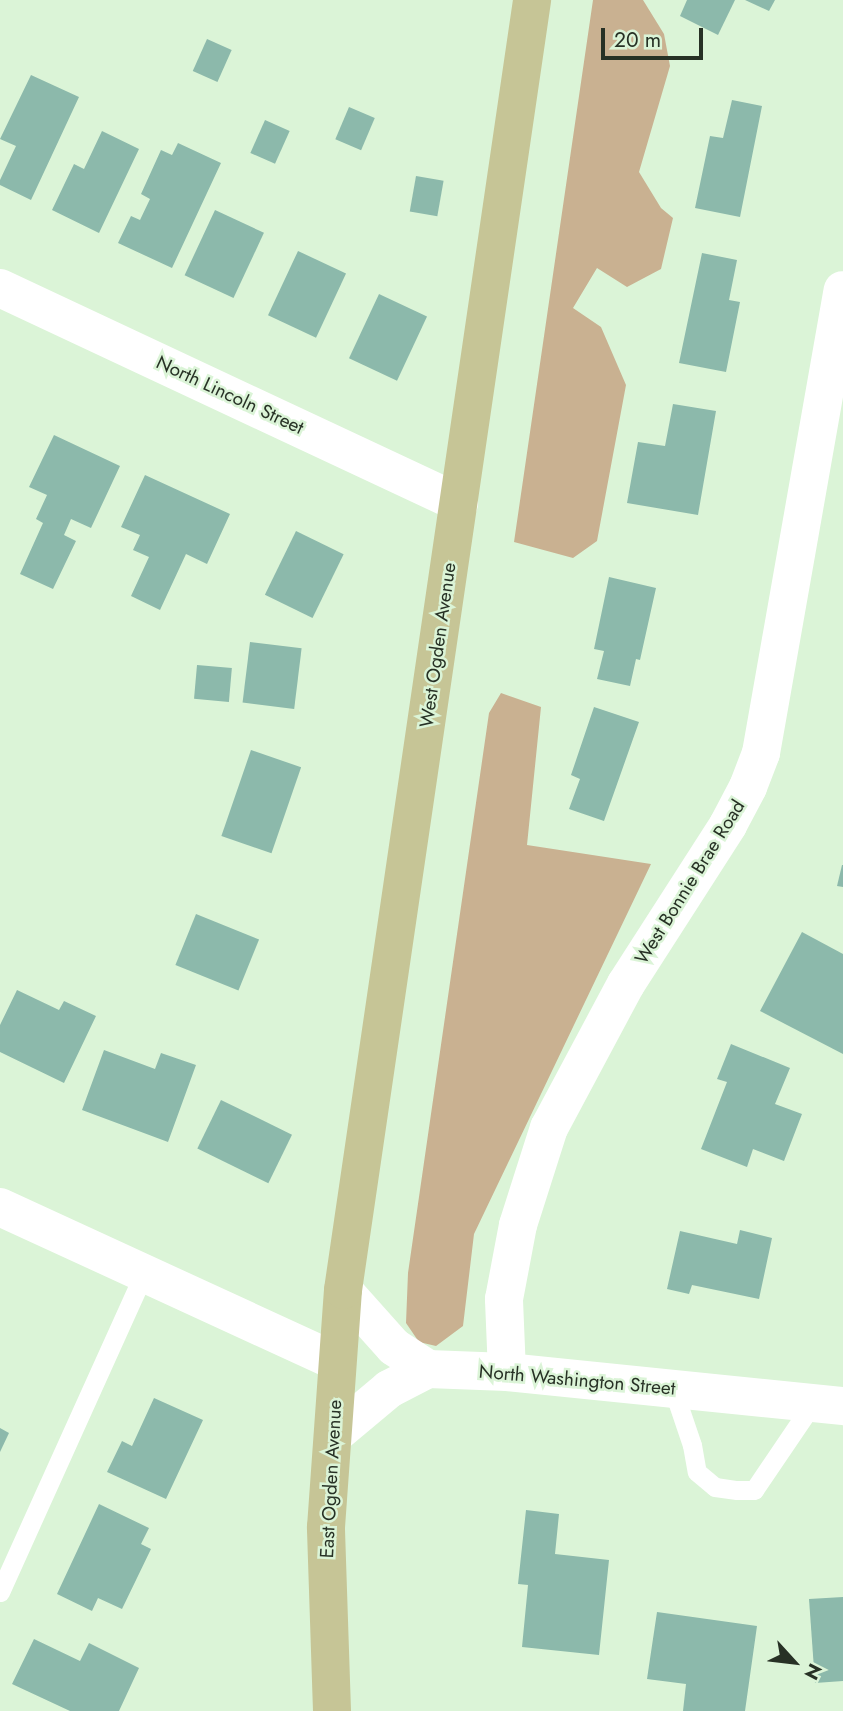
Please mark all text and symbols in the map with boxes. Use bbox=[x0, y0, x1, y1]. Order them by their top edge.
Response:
scale bar bbox=[605, 14, 706, 58]
text: 20 m bbox=[614, 25, 661, 55]
street label: North Lincoln Street bbox=[153, 351, 307, 439]
street label: West Ogden Avenue bbox=[415, 561, 461, 729]
street label: West Bonnie Brae Road bbox=[630, 796, 750, 968]
street label: North Washington Street bbox=[478, 1360, 676, 1400]
street label: East Ogden Avenue bbox=[315, 1399, 347, 1559]
north arrow bbox=[759, 1627, 829, 1697]
text: N bbox=[798, 1659, 829, 1685]

